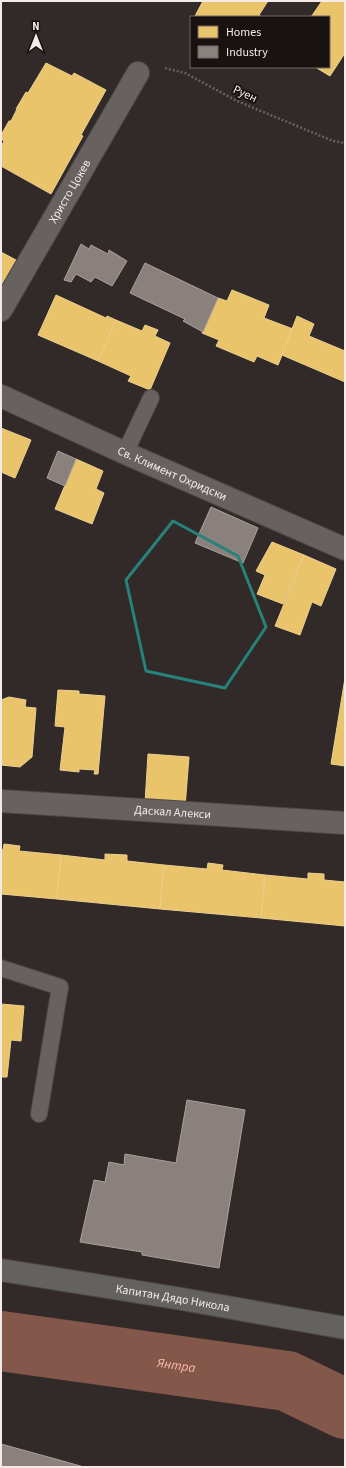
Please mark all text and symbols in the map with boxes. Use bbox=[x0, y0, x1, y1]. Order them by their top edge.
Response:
north arrow bbox=[16, 16, 56, 56]
legend bbox=[190, 16, 330, 68]
text: N bbox=[32, 19, 40, 34]
text: Homes bbox=[226, 24, 261, 41]
text: Industry bbox=[226, 44, 268, 61]
street label: Руен bbox=[230, 81, 260, 107]
street label: Христо Цокев bbox=[44, 156, 95, 227]
street label: Св. Климент Охридски bbox=[115, 442, 230, 505]
street label: Даскал Алекси bbox=[134, 801, 212, 823]
street label: Капитан Дядо Никола bbox=[114, 1280, 231, 1316]
water label: Янтра bbox=[155, 1354, 197, 1377]

